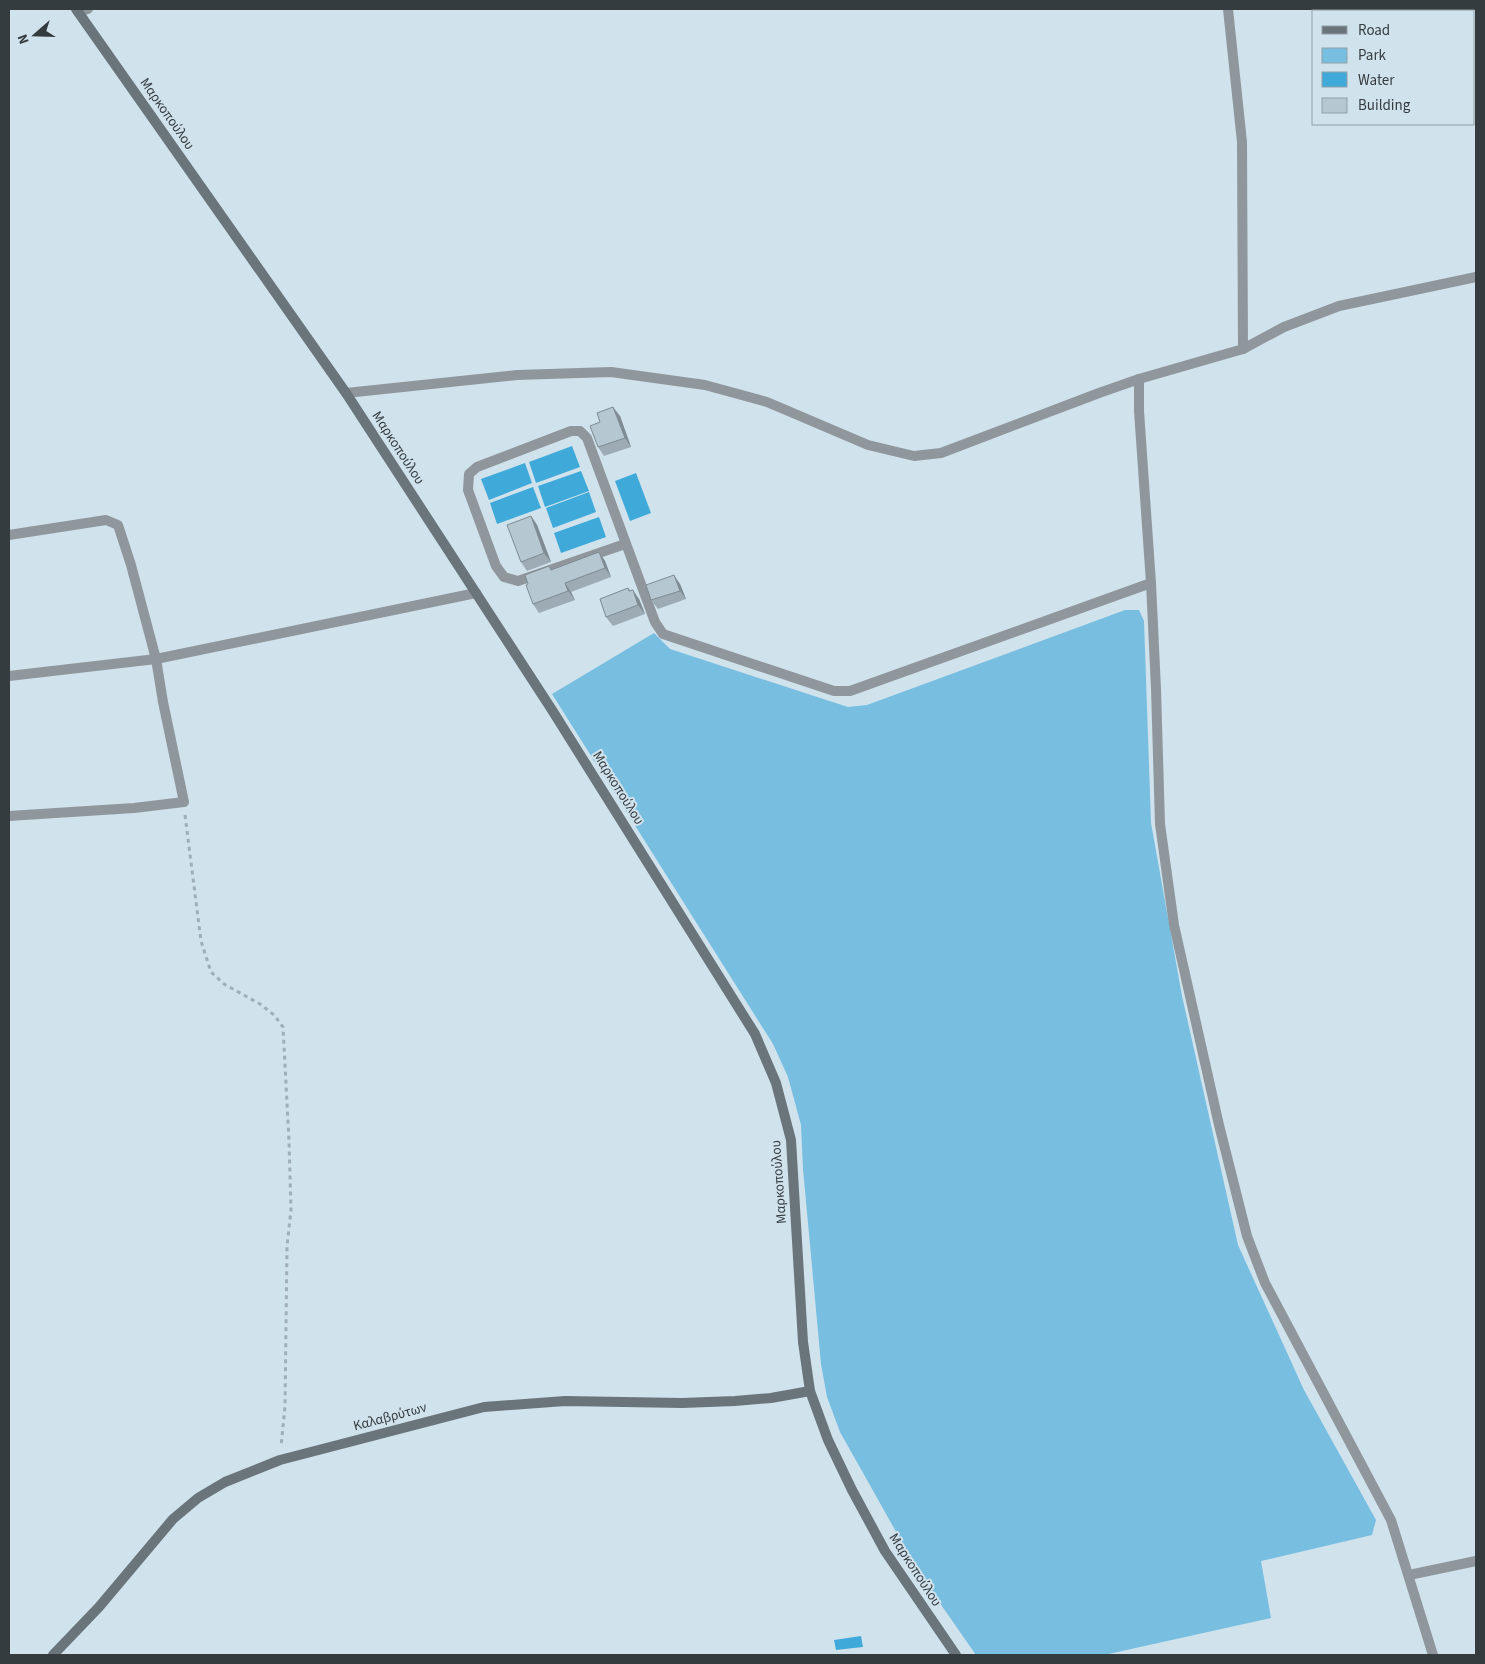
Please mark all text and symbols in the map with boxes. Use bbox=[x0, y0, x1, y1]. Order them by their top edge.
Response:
north arrow bbox=[10, 10, 60, 60]
legend bbox=[1312, 10, 1475, 125]
text: Road bbox=[1358, 20, 1390, 41]
text: N bbox=[13, 31, 35, 47]
text: Park bbox=[1358, 45, 1387, 66]
text: Water bbox=[1358, 70, 1395, 91]
street label: Μαρκοπούλου bbox=[135, 74, 199, 154]
text: Building bbox=[1358, 95, 1411, 116]
street label: Μαρκοπούλου bbox=[367, 407, 429, 489]
street label: Μαρκοπούλου bbox=[587, 747, 649, 829]
street label: Μαρκοπούλου bbox=[766, 1140, 792, 1224]
street label: Καλαβρύτων bbox=[351, 1397, 429, 1436]
street label: Μαρκοπούλου bbox=[884, 1529, 946, 1611]

